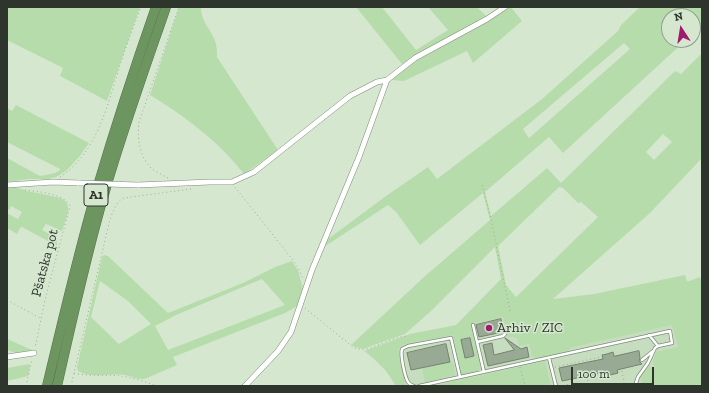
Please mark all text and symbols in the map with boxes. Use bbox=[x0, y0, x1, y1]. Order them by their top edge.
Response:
north arrow bbox=[661, 8, 701, 48]
text: N bbox=[673, 10, 684, 24]
road number: A1 bbox=[84, 184, 108, 206]
street label: Pšatska pot bbox=[28, 227, 62, 299]
place label: Arhiv / ZIC bbox=[497, 320, 563, 336]
marker: Arhiv / ZIC bbox=[484, 323, 494, 333]
scale bar bbox=[573, 359, 656, 385]
text: 100 m bbox=[578, 367, 610, 381]

